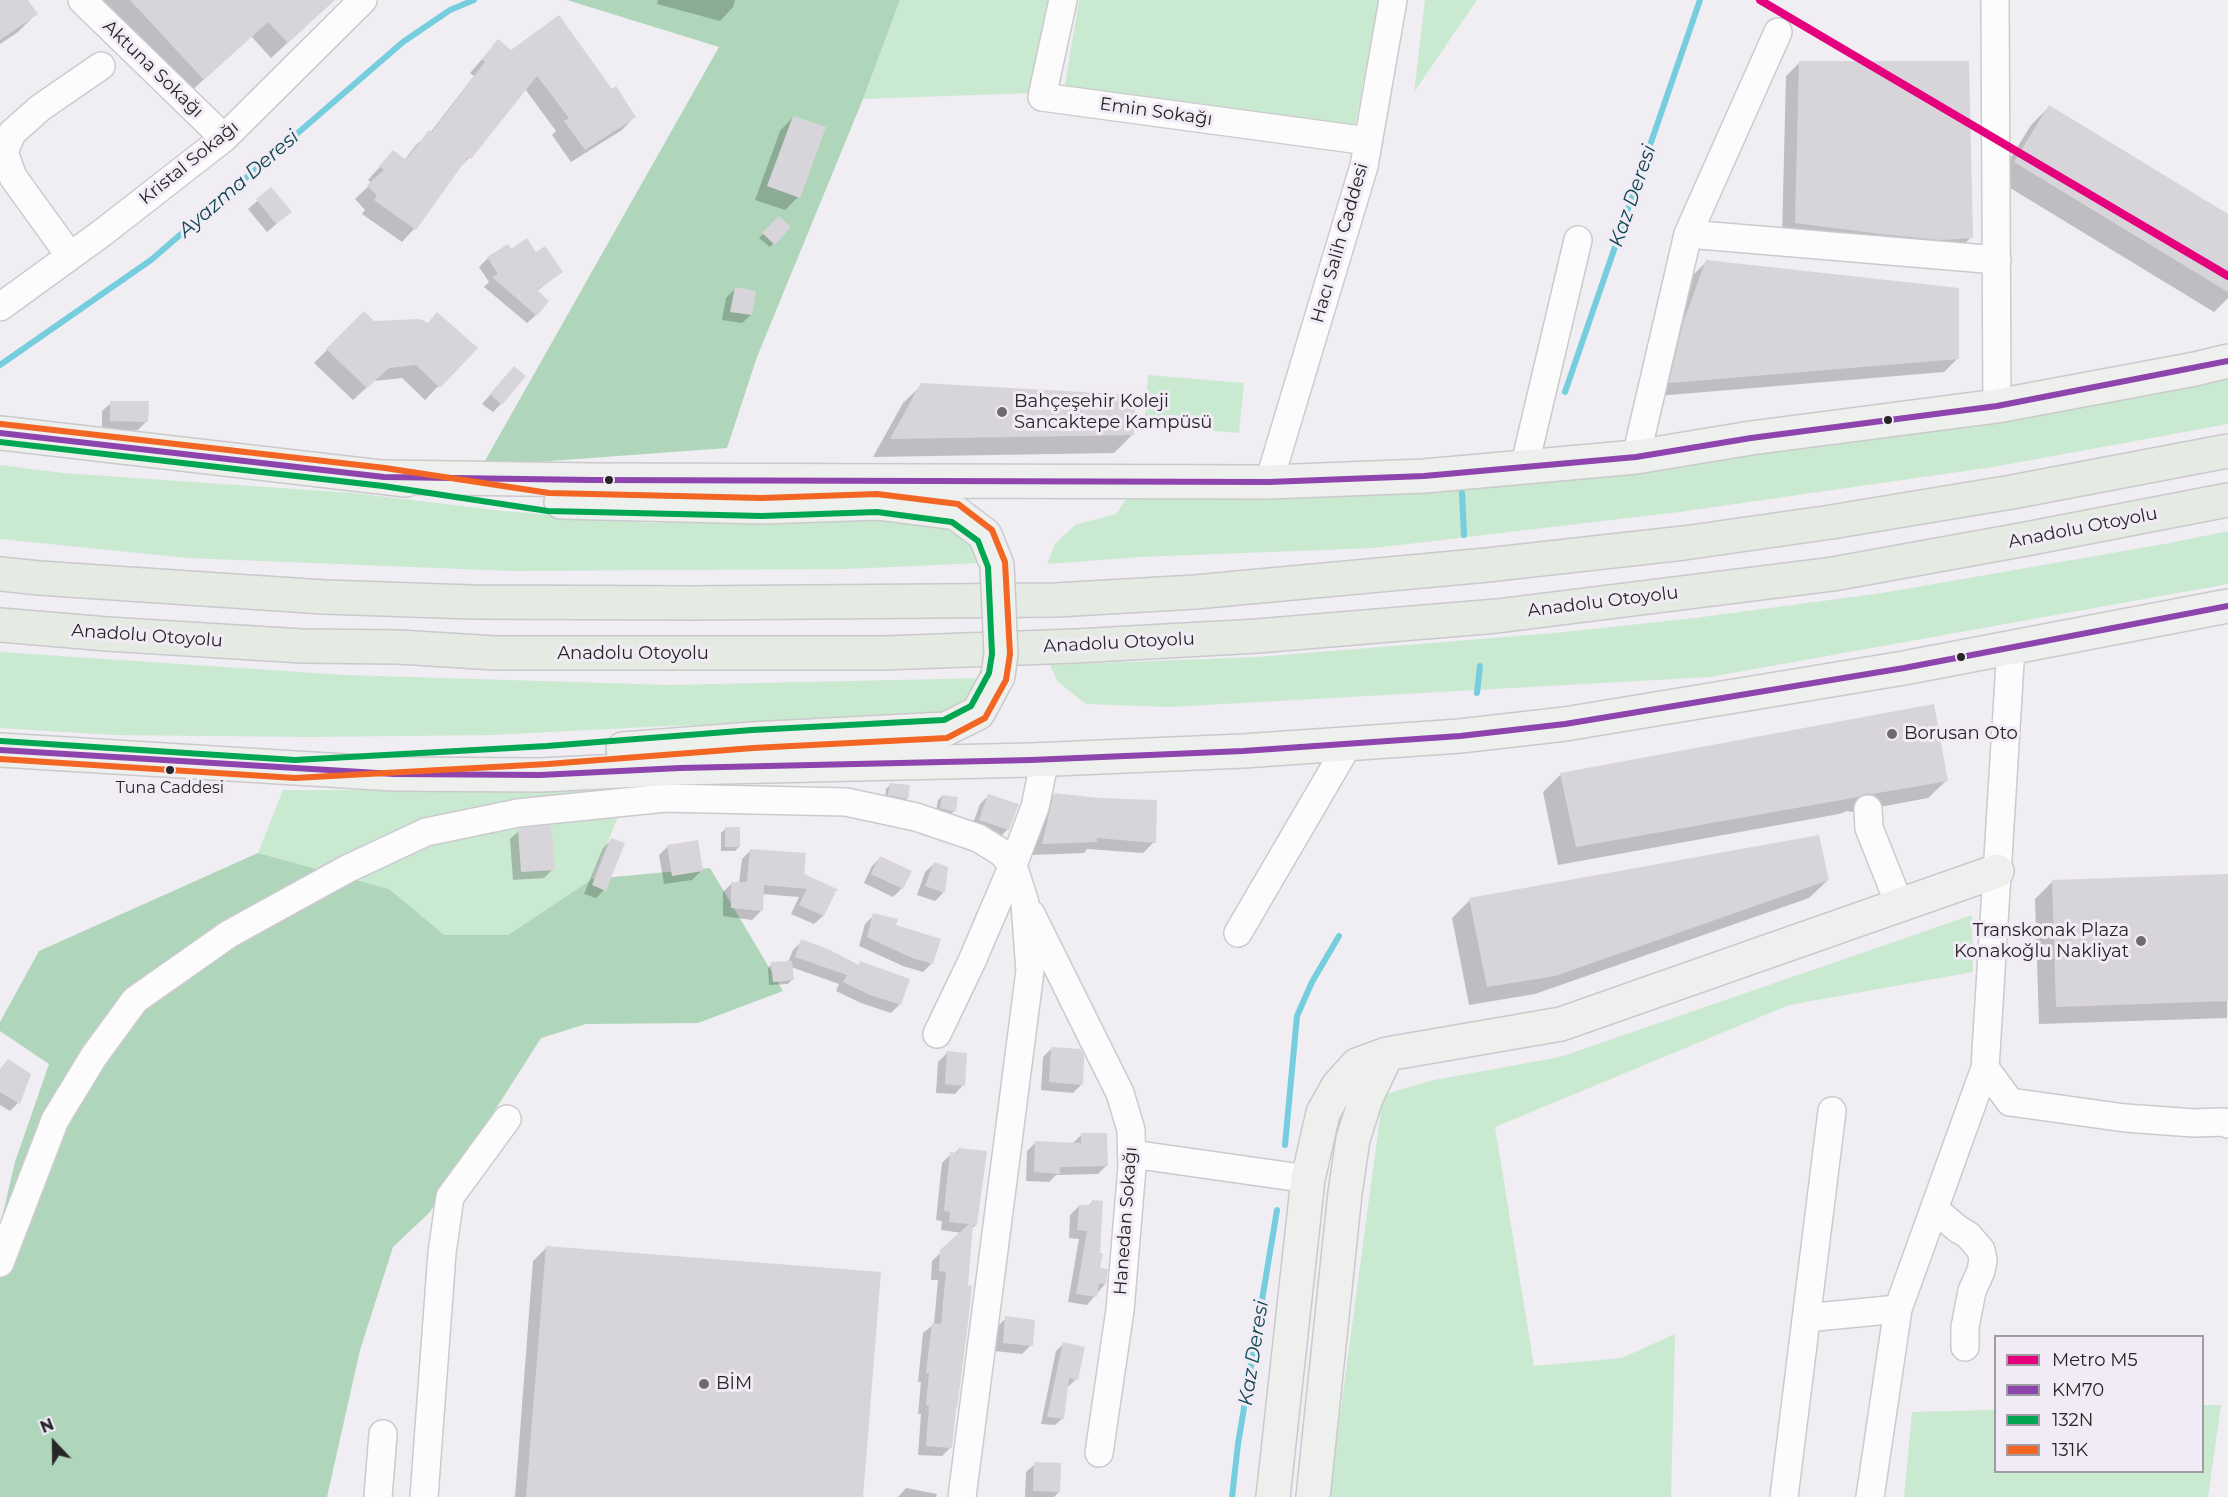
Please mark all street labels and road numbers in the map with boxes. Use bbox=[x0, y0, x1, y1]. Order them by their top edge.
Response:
street label: Aktuna Sokağı bbox=[98, 16, 208, 122]
street label: Emin Sokağı bbox=[1098, 93, 1214, 131]
street label: Kristal Sokağı bbox=[135, 116, 243, 210]
street label: Hacı Salih Caddesi bbox=[1307, 161, 1373, 325]
street label: Anadolu Otoyolu bbox=[2006, 503, 2160, 553]
street label: Anadolu Otoyolu bbox=[1526, 582, 1680, 622]
street label: Anadolu Otoyolu bbox=[71, 620, 223, 652]
street label: Anadolu Otoyolu bbox=[1043, 628, 1195, 658]
street label: Anadolu Otoyolu bbox=[557, 643, 709, 665]
street label: Hanedan Sokağı bbox=[1110, 1146, 1142, 1296]

